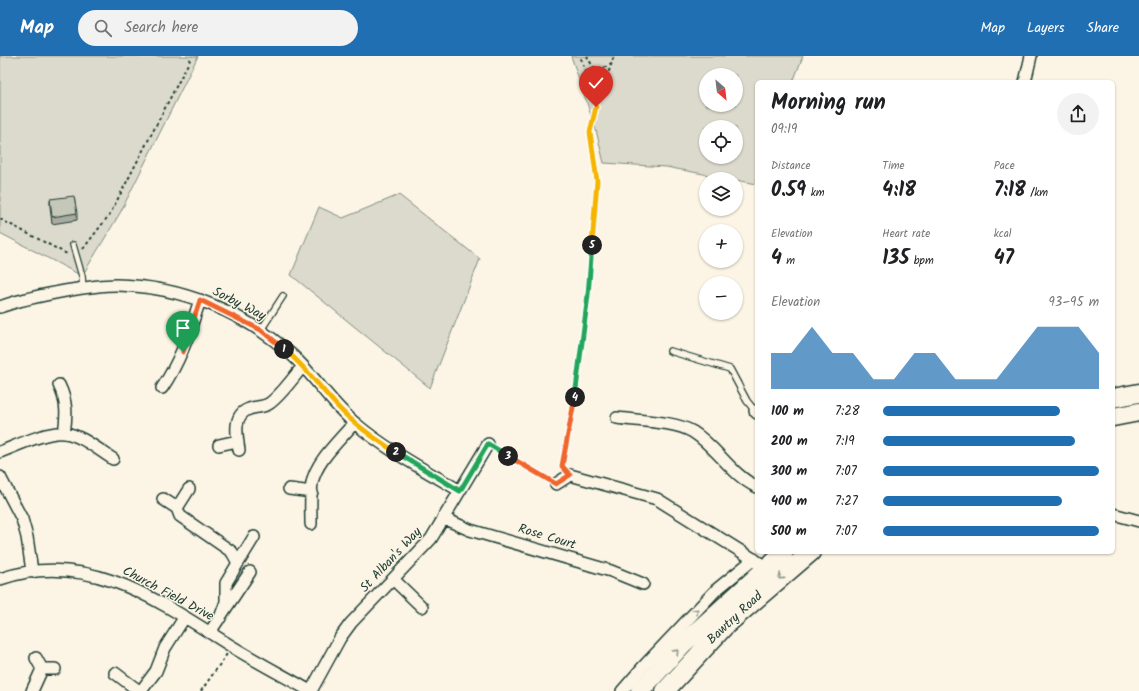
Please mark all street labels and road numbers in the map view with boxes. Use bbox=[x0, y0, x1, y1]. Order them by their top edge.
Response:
street label: Sorby Way bbox=[209, 282, 270, 327]
street label: Rose Court bbox=[516, 518, 579, 556]
street label: St Alban's Way bbox=[355, 522, 428, 598]
street label: Church Field Drive bbox=[118, 561, 218, 627]
street label: Bawtry Road bbox=[702, 586, 768, 649]

